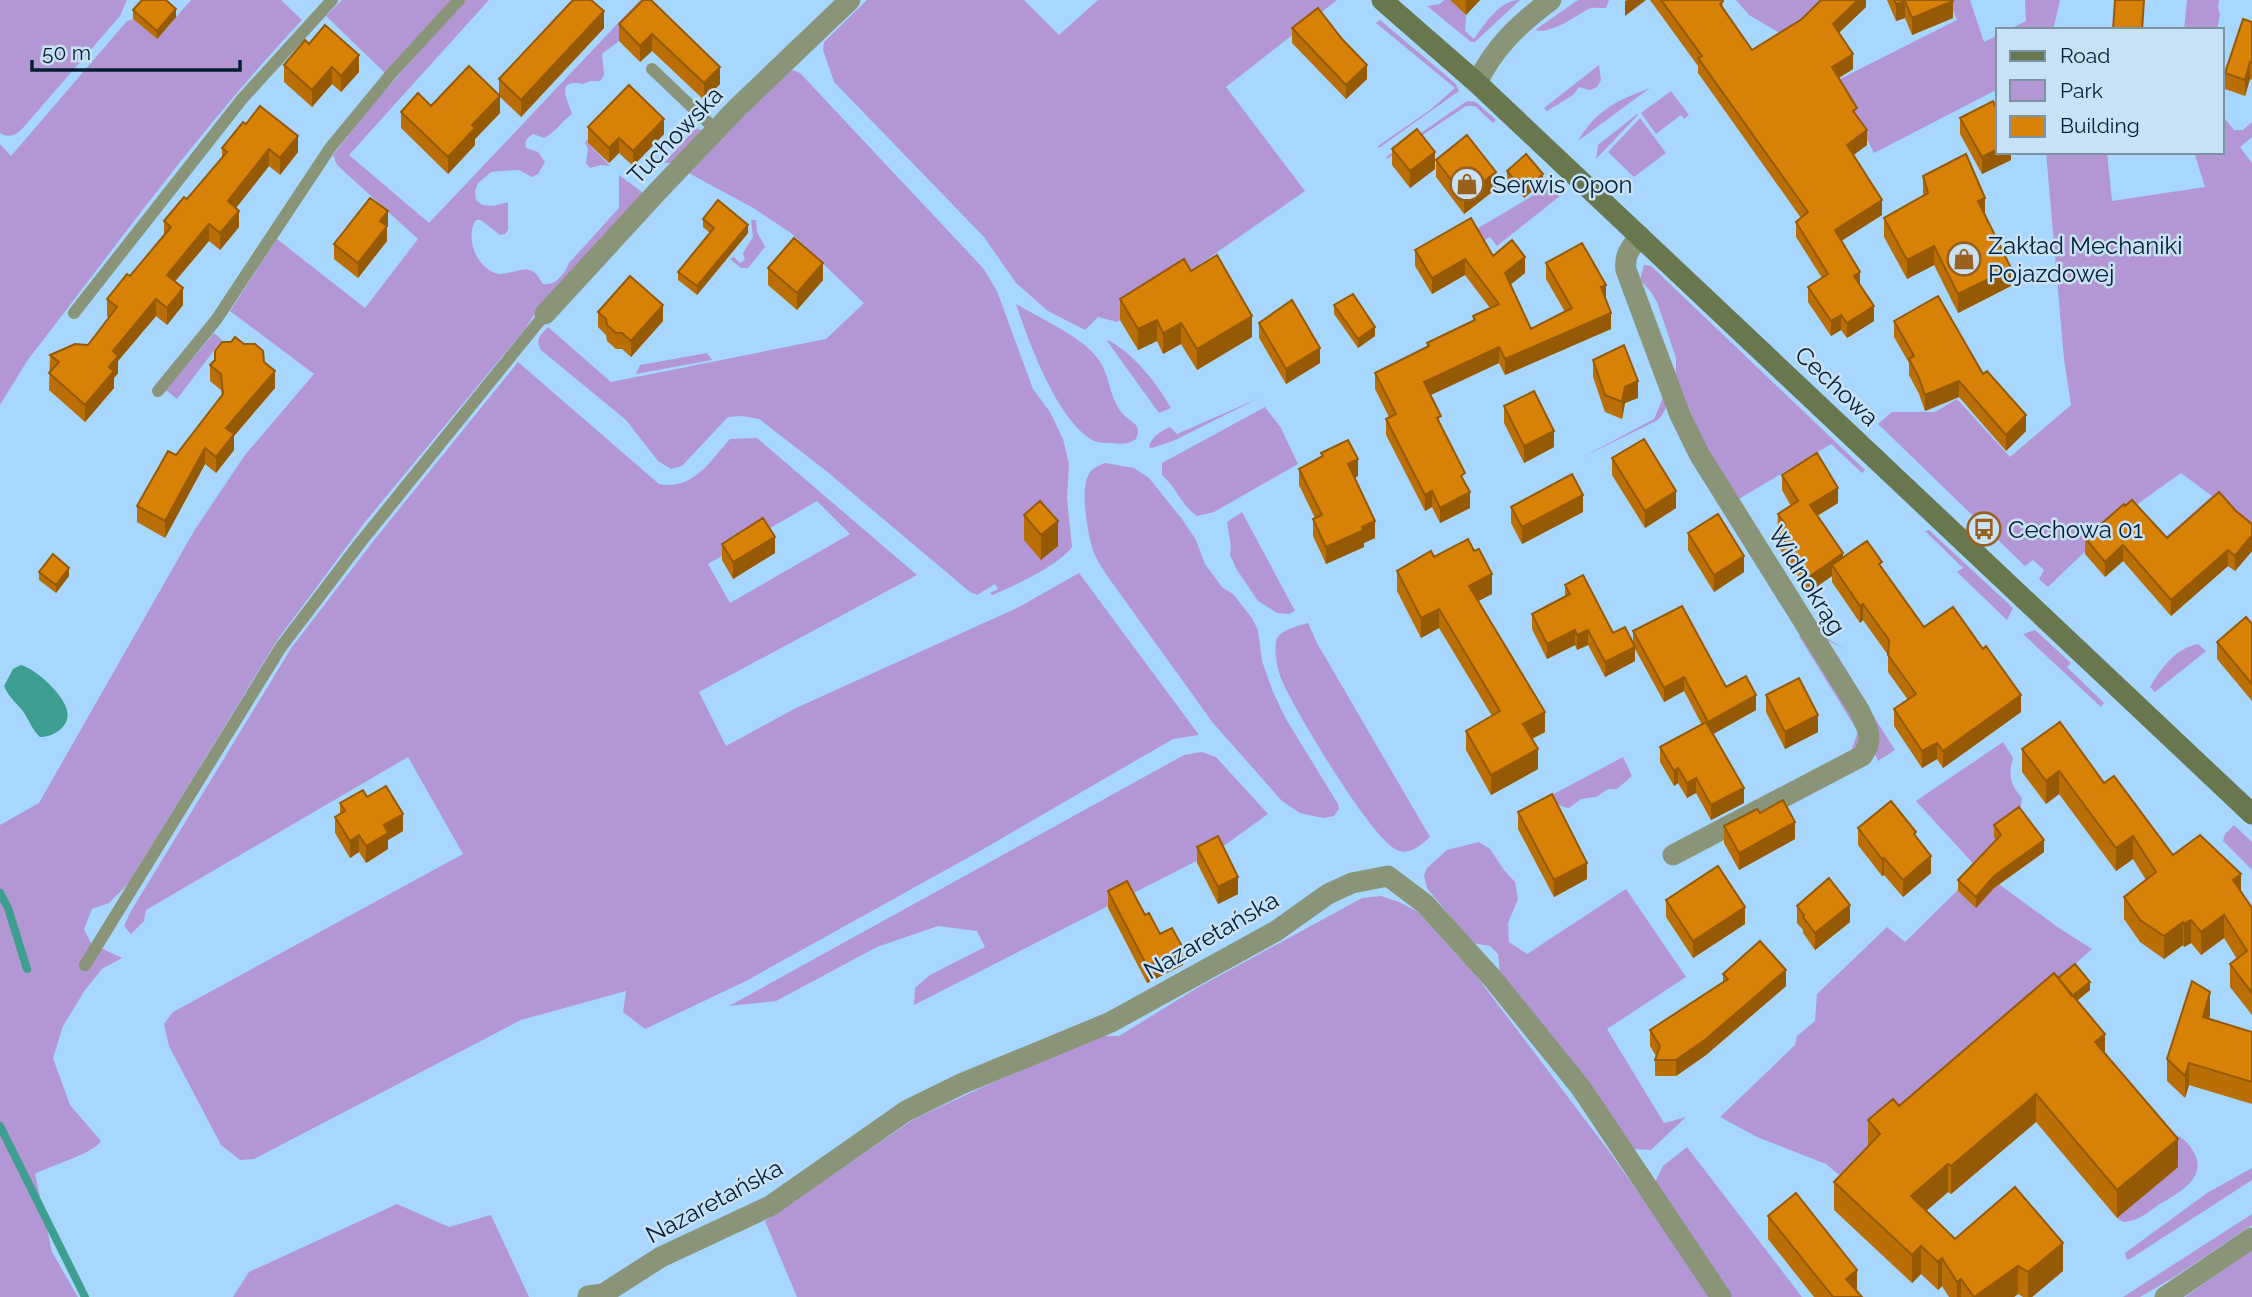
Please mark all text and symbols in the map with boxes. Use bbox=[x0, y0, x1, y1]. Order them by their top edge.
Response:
scale bar bbox=[32, 28, 240, 72]
legend bbox=[1996, 28, 2224, 154]
text: 50 m bbox=[42, 40, 91, 65]
text: Road bbox=[2060, 43, 2110, 68]
text: Park bbox=[2060, 78, 2103, 103]
street label: Tuchowska bbox=[621, 80, 729, 190]
text: Building bbox=[2060, 113, 2140, 138]
shop icon: Serwis Opon bbox=[1448, 165, 1486, 203]
place label: Serwis Opon bbox=[1492, 170, 1633, 199]
place label: Zakład Mechaniki Pojazdowej bbox=[1988, 231, 2182, 288]
shop icon: Zakład Mechaniki Pojazdowej bbox=[1945, 240, 1983, 278]
street label: Cechowa bbox=[1789, 340, 1885, 432]
bus stop icon: Cechowa 01 bbox=[1965, 510, 2003, 548]
place label: Cechowa 01 bbox=[2008, 515, 2143, 544]
street label: Widnokrąg bbox=[1762, 520, 1852, 640]
street label: Nazaretańska bbox=[1138, 885, 1284, 985]
street label: Nazaretańska bbox=[641, 1153, 787, 1249]

